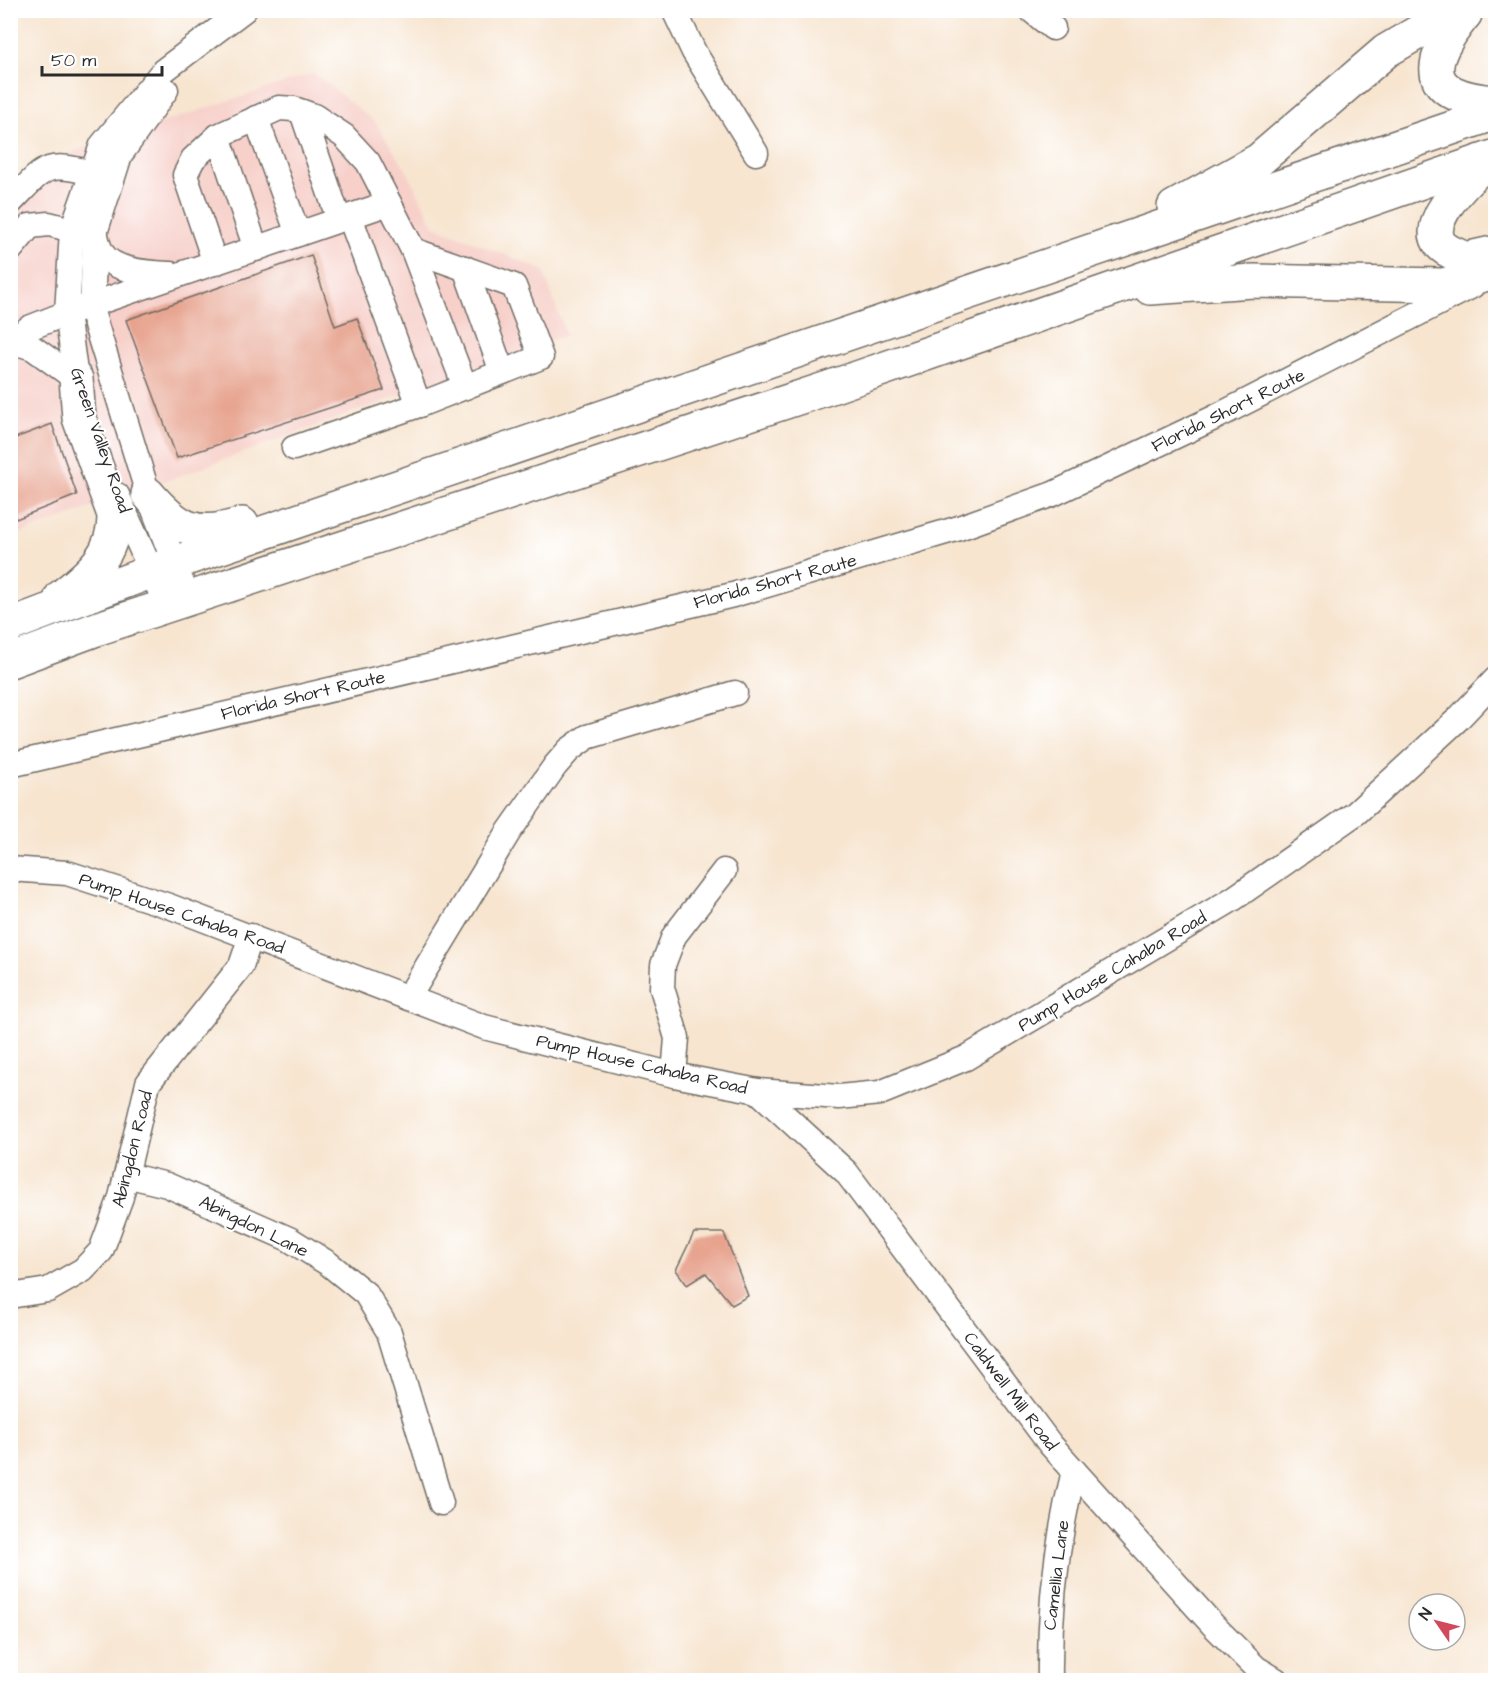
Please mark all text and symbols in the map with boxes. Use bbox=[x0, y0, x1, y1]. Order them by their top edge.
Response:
scale bar bbox=[42, 39, 162, 77]
text: 50 m bbox=[51, 48, 96, 73]
street label: Florida Short Route bbox=[1147, 362, 1309, 458]
street label: Green Valley Road bbox=[63, 364, 137, 517]
street label: Florida Short Route bbox=[691, 548, 860, 615]
street label: Florida Short Route bbox=[219, 664, 388, 727]
street label: Pump House Cahaba Road bbox=[76, 867, 288, 960]
street label: Pump House Cahaba Road bbox=[1013, 905, 1211, 1038]
street label: Pump House Cahaba Road bbox=[534, 1028, 750, 1101]
street label: Abingdon Road bbox=[106, 1088, 160, 1210]
street label: Abingdon Lane bbox=[195, 1189, 313, 1265]
street label: Caldwell Mill Road bbox=[958, 1327, 1064, 1456]
street label: Camellia Lane bbox=[1037, 1518, 1076, 1632]
north arrow bbox=[1407, 1592, 1467, 1652]
text: N bbox=[1414, 1604, 1437, 1624]

